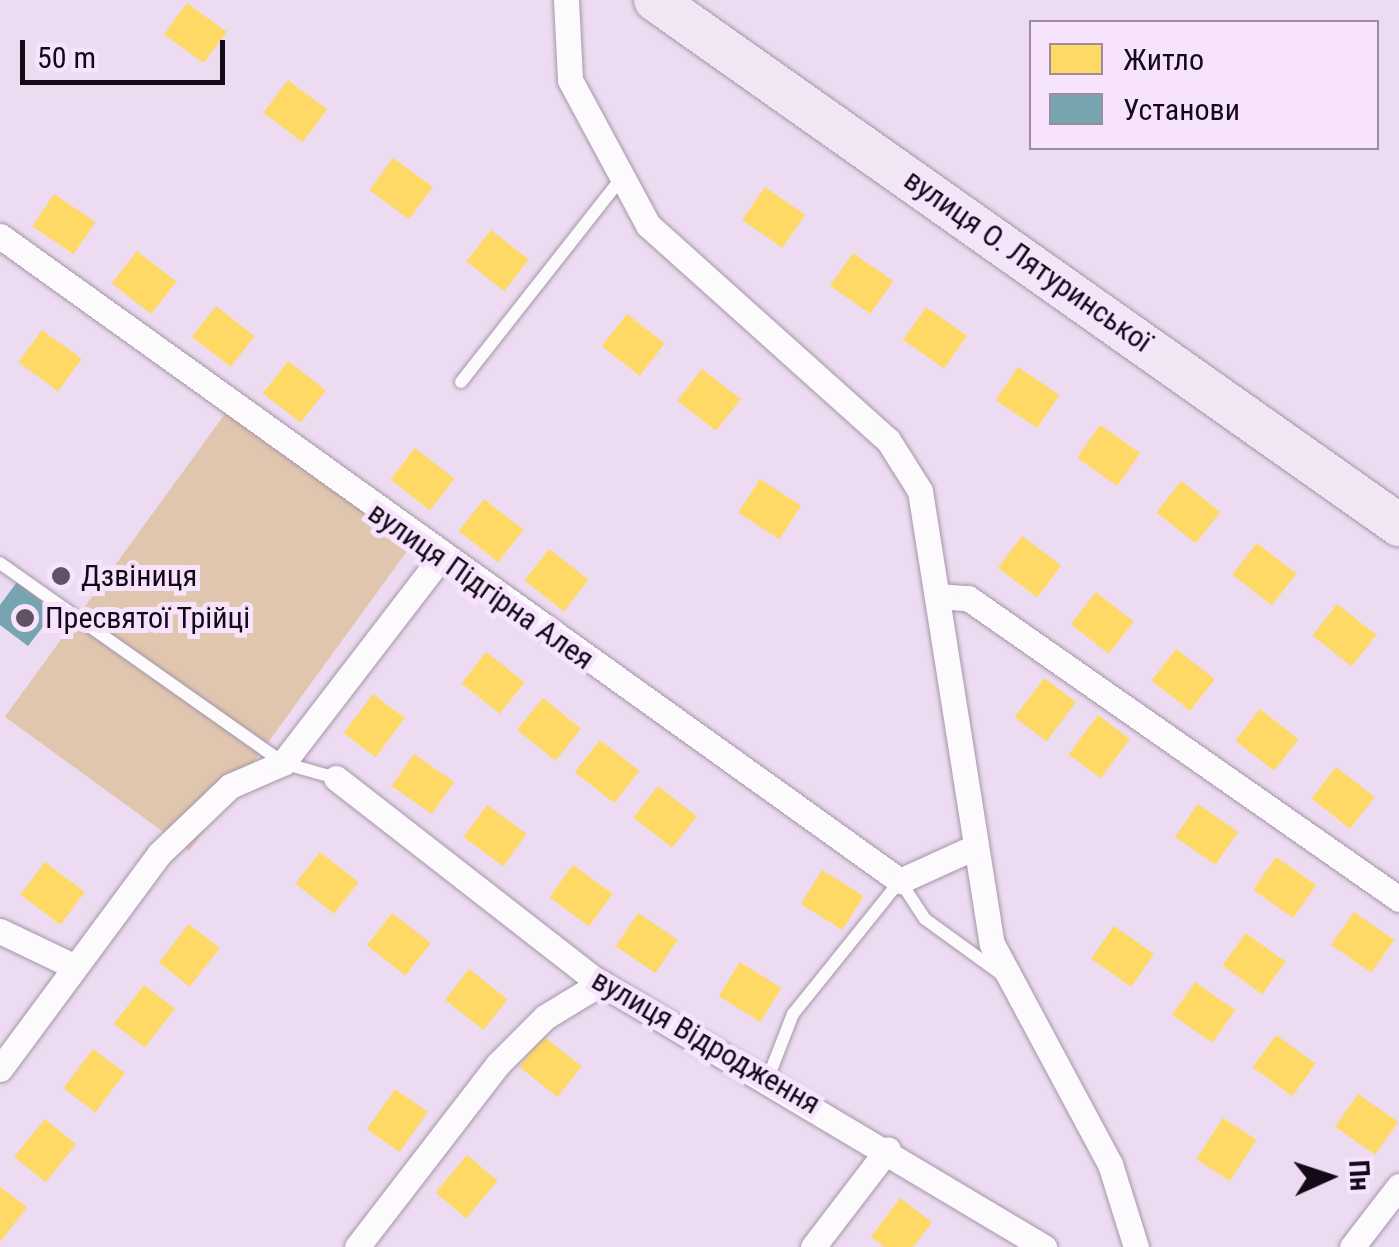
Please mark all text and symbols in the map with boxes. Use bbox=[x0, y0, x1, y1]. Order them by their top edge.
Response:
scale bar bbox=[25, 20, 230, 82]
legend bbox=[1029, 20, 1379, 150]
text: 50 m bbox=[37, 40, 96, 75]
text: Житло bbox=[1123, 42, 1204, 77]
text: Установи bbox=[1123, 92, 1240, 127]
street label: вулиця О. Лятуринської bbox=[897, 162, 1159, 360]
street label: вулиця Підгірна Алея bbox=[361, 495, 601, 677]
place label: Дзвіниця bbox=[81, 558, 197, 594]
marker: Дзвіниця bbox=[50, 565, 72, 587]
place label: Пресвятої Трійці bbox=[45, 600, 251, 636]
marker: Пресвятої Трійці bbox=[14, 607, 36, 629]
street label: вулиця Відродження bbox=[585, 962, 827, 1122]
north arrow bbox=[1279, 1127, 1379, 1227]
text: Пн bbox=[1342, 1159, 1377, 1192]

